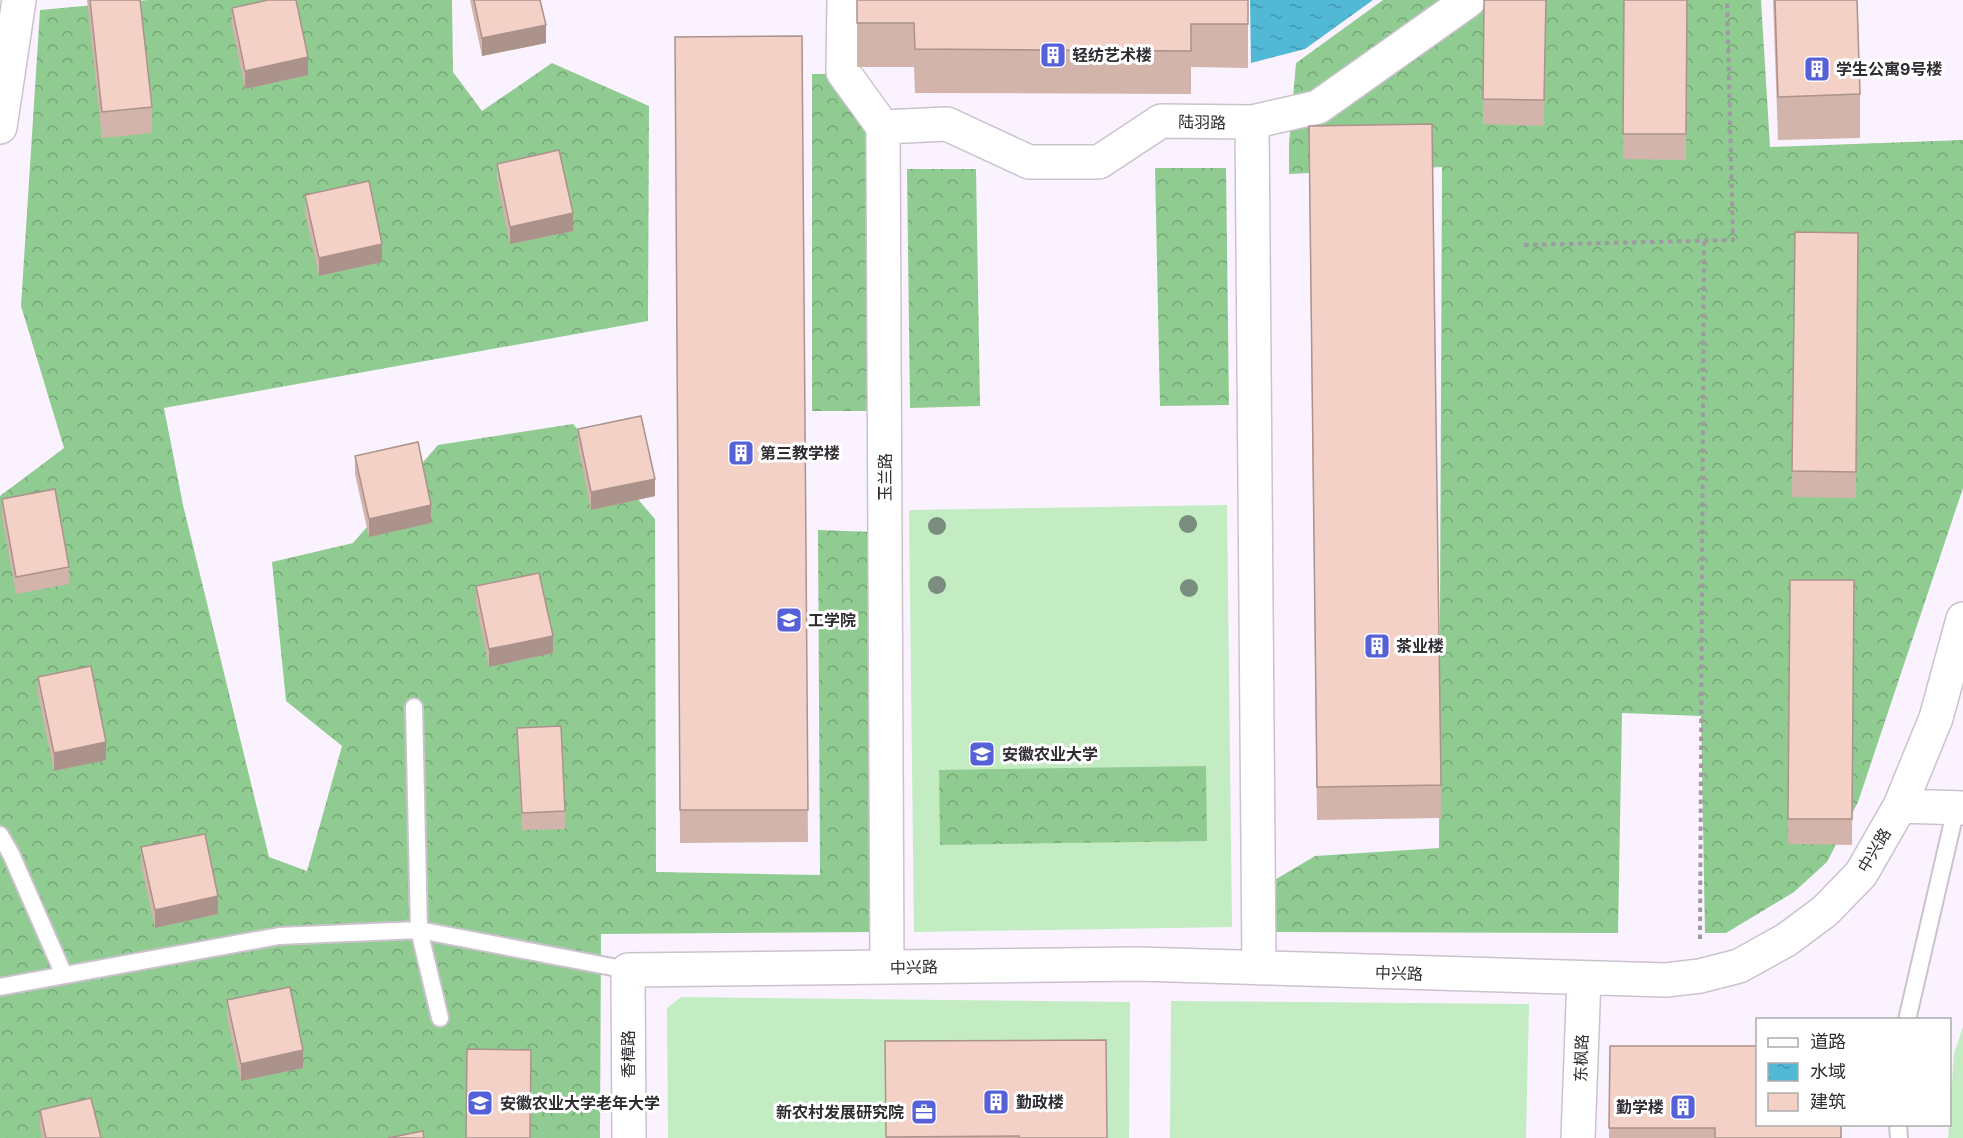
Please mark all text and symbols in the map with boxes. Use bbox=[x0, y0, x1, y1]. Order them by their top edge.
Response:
building icon: 轻纺艺术楼 bbox=[1038, 40, 1068, 70]
place label: 轻纺艺术楼 bbox=[1072, 45, 1152, 65]
building icon: 学生公寓9号楼 bbox=[1802, 54, 1832, 84]
place label: 学生公寓9号楼 bbox=[1836, 59, 1942, 79]
street label: 陆羽路 bbox=[1178, 112, 1226, 132]
building icon: 第三教学楼 bbox=[726, 438, 756, 468]
place label: 第三教学楼 bbox=[760, 443, 840, 463]
street label: 玉兰路 bbox=[875, 453, 895, 501]
school or university icon: 工学院 bbox=[774, 605, 804, 635]
place label: 工学院 bbox=[808, 610, 856, 630]
building icon: 茶业楼 bbox=[1362, 631, 1392, 661]
place label: 茶业楼 bbox=[1396, 636, 1444, 656]
school or university icon: 安徽农业大学 bbox=[967, 739, 997, 769]
place label: 安徽农业大学 bbox=[1002, 744, 1098, 764]
street label: 中兴路 bbox=[1853, 824, 1895, 876]
street label: 中兴路 bbox=[890, 957, 938, 977]
street label: 中兴路 bbox=[1375, 962, 1423, 984]
legend bbox=[1756, 1018, 1951, 1126]
street label: 香樟路 bbox=[618, 1030, 638, 1078]
text: 道路 bbox=[1810, 1031, 1846, 1052]
street label: 东枫路 bbox=[1570, 1034, 1592, 1082]
text: 水域 bbox=[1810, 1061, 1846, 1082]
building icon: 勤政楼 bbox=[981, 1087, 1011, 1117]
school or university icon: 安徽农业大学老年大学 bbox=[465, 1088, 495, 1118]
text: 建筑 bbox=[1810, 1091, 1846, 1112]
place label: 勤政楼 bbox=[1016, 1092, 1064, 1112]
building icon: 勤学楼 bbox=[1668, 1092, 1698, 1122]
place label: 安徽农业大学老年大学 bbox=[500, 1093, 660, 1113]
office icon: 新农村发展研究院 bbox=[909, 1097, 939, 1127]
place label: 勤学楼 bbox=[1616, 1097, 1664, 1117]
place label: 新农村发展研究院 bbox=[776, 1102, 904, 1122]

